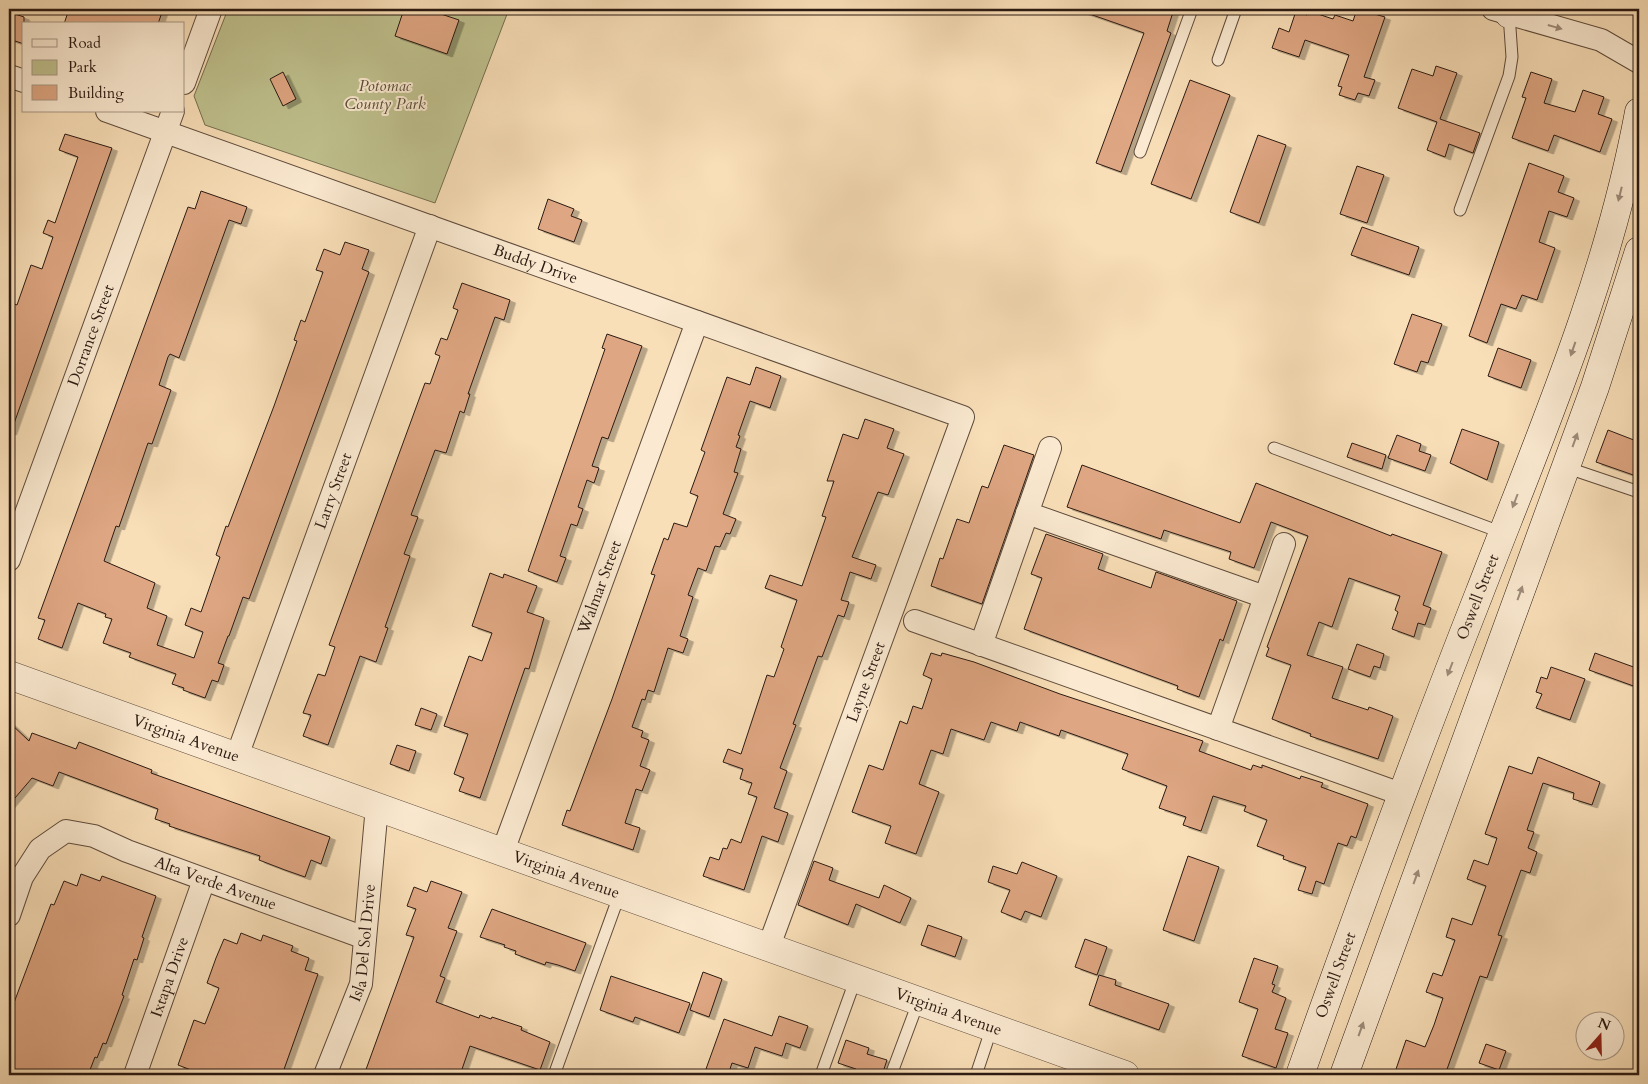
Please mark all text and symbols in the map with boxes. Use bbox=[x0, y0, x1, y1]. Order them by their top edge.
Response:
legend bbox=[22, 22, 185, 112]
one-way arrow bbox=[1548, 24, 1563, 32]
text: Road bbox=[68, 33, 101, 53]
text: Park bbox=[68, 57, 97, 77]
park label: Potomac County Park bbox=[344, 75, 426, 115]
text: Building bbox=[68, 83, 124, 103]
one-way arrow bbox=[1616, 187, 1624, 202]
street label: Buddy Drive bbox=[490, 239, 581, 289]
street label: Dorrance Street bbox=[62, 282, 120, 389]
one-way arrow bbox=[1569, 342, 1576, 357]
one-way arrow bbox=[1571, 432, 1579, 447]
street label: Larry Street bbox=[310, 450, 357, 532]
one-way arrow bbox=[1511, 494, 1519, 509]
street label: Walmar Street bbox=[572, 537, 627, 638]
street label: Oswell Street bbox=[1451, 551, 1504, 643]
one-way arrow bbox=[1517, 585, 1524, 600]
street label: Layne Street bbox=[841, 639, 891, 725]
one-way arrow bbox=[1445, 662, 1453, 676]
street label: Virginia Avenue bbox=[129, 709, 243, 768]
street label: Virginia Avenue bbox=[510, 845, 623, 904]
street label: Alta Verde Avenue bbox=[151, 851, 280, 916]
one-way arrow bbox=[1412, 869, 1420, 884]
street label: Isla Del Sol Drive bbox=[344, 883, 381, 1005]
street label: Oswell Street bbox=[1310, 929, 1361, 1021]
street label: Ixtapa Drive bbox=[145, 934, 194, 1020]
street label: Virginia Avenue bbox=[892, 982, 1005, 1041]
north arrow bbox=[1576, 1012, 1626, 1062]
text: N bbox=[1595, 1013, 1613, 1035]
one-way arrow bbox=[1358, 1022, 1365, 1037]

